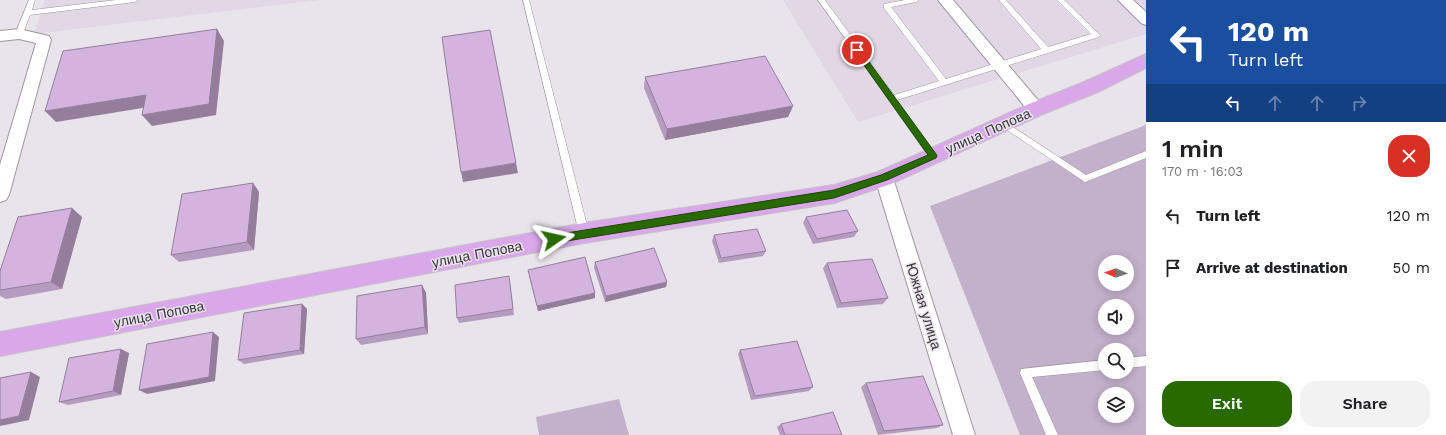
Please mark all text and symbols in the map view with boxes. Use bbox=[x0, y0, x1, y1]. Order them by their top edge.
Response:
text: 120 m bbox=[1228, 15, 1309, 48]
icon: left bbox=[1162, 16, 1214, 68]
pin bbox=[840, 33, 874, 67]
icon: arrive bbox=[846, 39, 868, 61]
text: Turn left bbox=[1228, 49, 1303, 70]
icon: left bbox=[1222, 92, 1244, 114]
icon: ahead bbox=[1264, 92, 1286, 114]
icon: ahead bbox=[1306, 92, 1328, 114]
icon: right bbox=[1348, 92, 1370, 114]
street label: улица Попова bbox=[943, 105, 1033, 157]
text: 1 min bbox=[1162, 135, 1224, 163]
button: close bbox=[1388, 135, 1430, 177]
text: 170 m · 16:03 bbox=[1162, 164, 1243, 179]
icon: left bbox=[1162, 205, 1184, 227]
text: Turn left bbox=[1196, 207, 1260, 225]
text: 120 m bbox=[1387, 207, 1430, 225]
position arrow bbox=[533, 218, 575, 260]
street label: улица Попова bbox=[431, 237, 524, 271]
north arrow bbox=[1098, 255, 1134, 291]
map controls bbox=[1098, 255, 1134, 423]
icon: arrive bbox=[1162, 257, 1184, 279]
text: Arrive at destination bbox=[1196, 259, 1348, 277]
text: 50 m bbox=[1393, 259, 1430, 277]
street label: Южная улица bbox=[903, 261, 945, 352]
street label: улица Попова bbox=[113, 297, 206, 331]
button: sound bbox=[1098, 299, 1134, 335]
button: search bbox=[1098, 343, 1134, 379]
button: Exit bbox=[1162, 381, 1292, 427]
button: Share bbox=[1300, 381, 1430, 427]
button: layers bbox=[1098, 387, 1134, 423]

